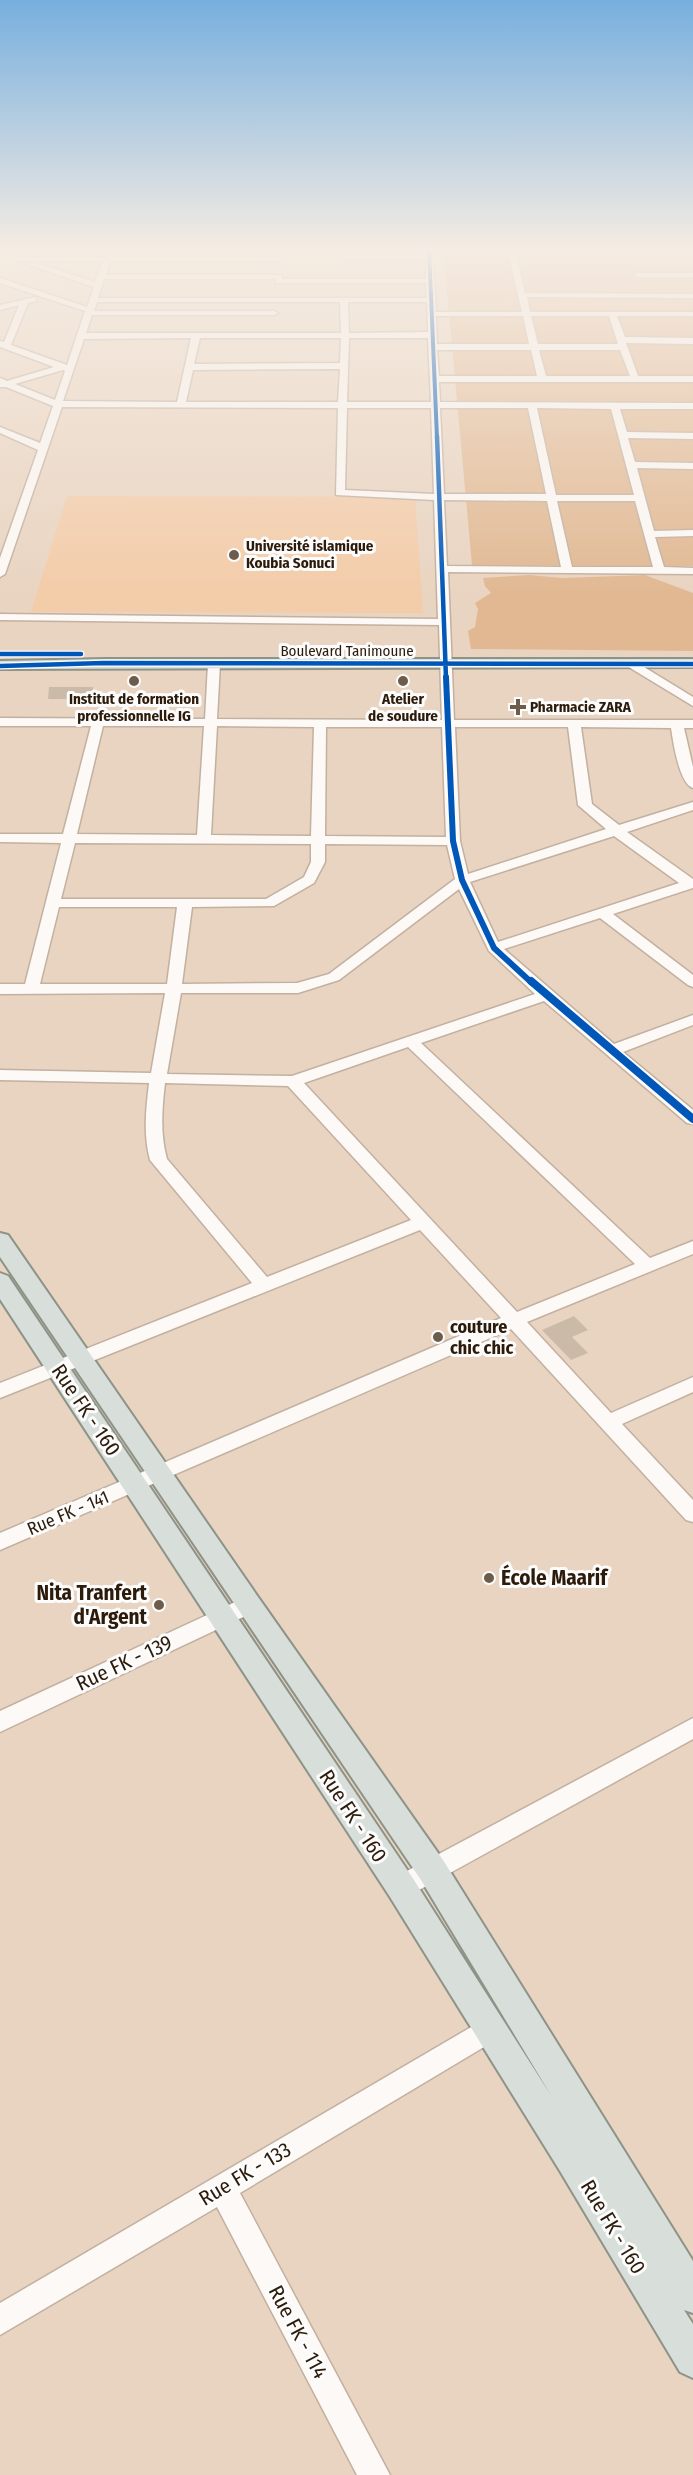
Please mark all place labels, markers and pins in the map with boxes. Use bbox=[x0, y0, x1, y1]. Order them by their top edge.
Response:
place label: Université islamique Koubia Sonuci bbox=[246, 537, 374, 572]
marker: Université islamique Koubia Sonuci bbox=[227, 548, 241, 562]
marker: Institut de formation professionnelle IG bbox=[127, 674, 141, 688]
marker: Atelier de soudure bbox=[396, 674, 410, 688]
place label: Institut de formation professionnelle IG bbox=[69, 690, 199, 725]
place label: Atelier de soudure bbox=[368, 690, 438, 725]
place label: Pharmacie ZARA bbox=[530, 698, 632, 716]
marker: Pharmacie ZARA bbox=[511, 700, 525, 714]
place label: couture chic chic bbox=[450, 1316, 513, 1359]
marker: couture chic chic bbox=[431, 1330, 445, 1344]
place label: École Maarif bbox=[501, 1564, 609, 1591]
marker: École Maarif bbox=[482, 1571, 496, 1585]
place label: Nita Tranfert d'Argent bbox=[36, 1580, 148, 1630]
marker: Nita Tranfert d'Argent bbox=[152, 1598, 166, 1612]

